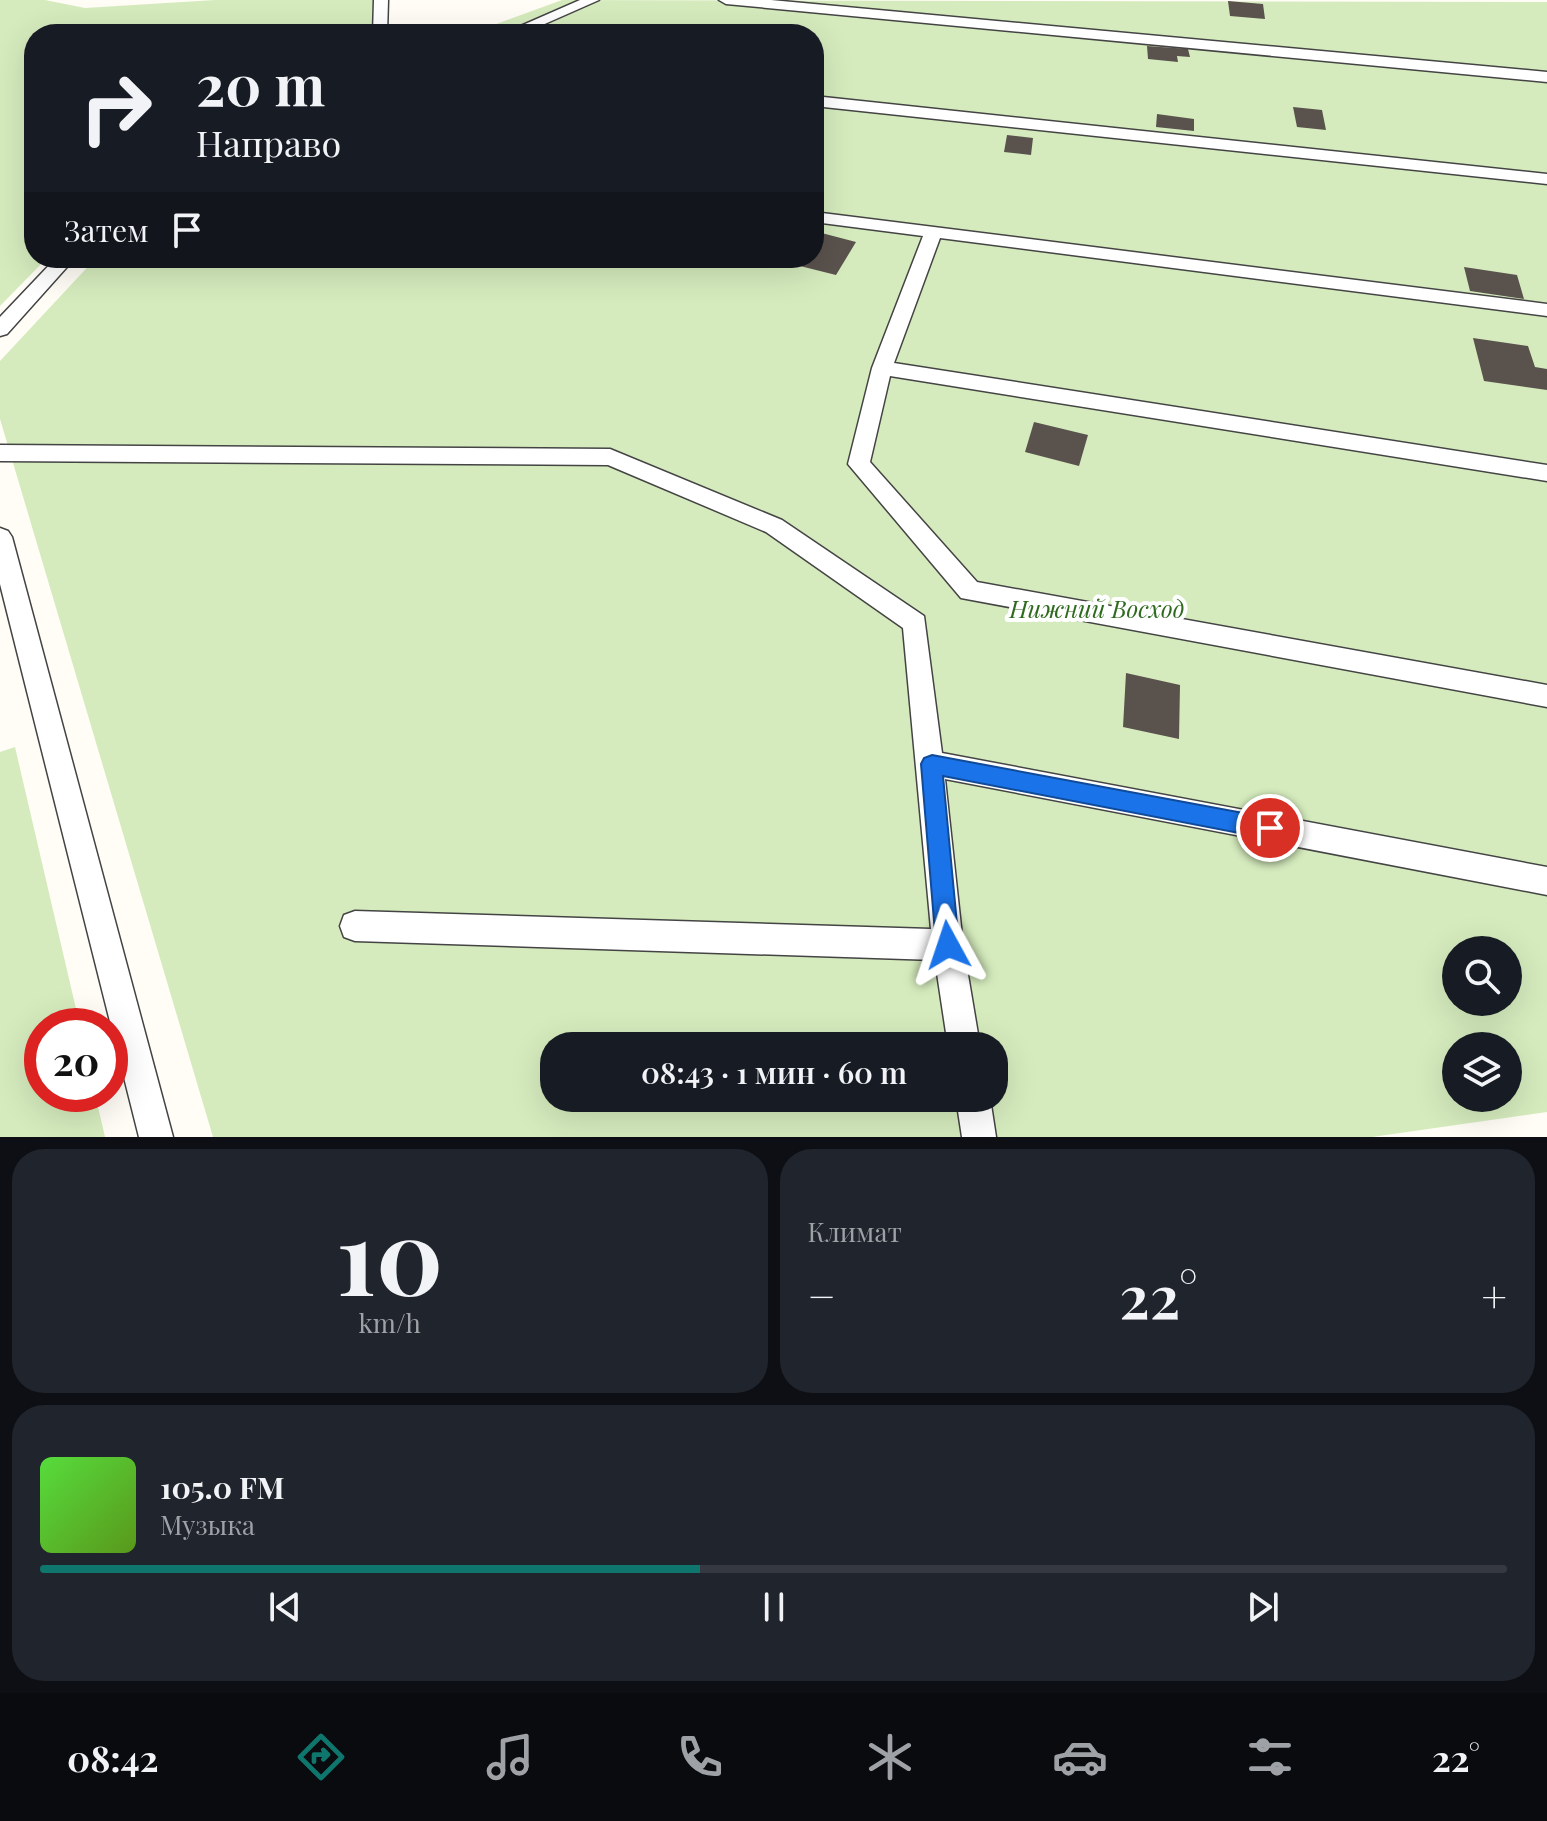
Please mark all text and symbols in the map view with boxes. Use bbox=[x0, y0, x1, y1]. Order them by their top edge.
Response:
text: 20 m bbox=[196, 46, 325, 121]
icon: right bbox=[64, 56, 168, 160]
text: Направо bbox=[196, 118, 341, 166]
icon: arrive bbox=[165, 208, 209, 252]
text: Затем bbox=[64, 210, 149, 250]
park label: Нижний Восход bbox=[1008, 592, 1185, 624]
pin bbox=[1236, 794, 1304, 862]
icon: arrive bbox=[1248, 806, 1292, 850]
position arrow bbox=[906, 903, 990, 987]
map controls bbox=[1442, 936, 1522, 1112]
button: search bbox=[1442, 936, 1522, 1016]
speed limit sign: 20 bbox=[24, 1008, 128, 1112]
button: layers bbox=[1442, 1032, 1522, 1112]
text: 08:43 · 1 мин · 60 m bbox=[641, 1052, 907, 1092]
text: 10 bbox=[336, 1183, 443, 1322]
text: Климат bbox=[808, 1214, 902, 1249]
text: 22° bbox=[1119, 1254, 1198, 1334]
text: − bbox=[808, 1265, 836, 1324]
text: + bbox=[1481, 1265, 1507, 1324]
text: km/h bbox=[359, 1305, 421, 1340]
text: 105.0 FM bbox=[160, 1467, 285, 1507]
text: Музыка bbox=[160, 1507, 255, 1542]
icon: previous bbox=[263, 1585, 307, 1629]
icon: pause bbox=[752, 1585, 796, 1629]
icon: next bbox=[1241, 1585, 1285, 1629]
icon: directions bbox=[293, 1729, 349, 1785]
icon: music bbox=[482, 1729, 538, 1785]
icon: phone bbox=[672, 1729, 728, 1785]
icon: climate bbox=[862, 1729, 918, 1785]
icon: car bbox=[1052, 1729, 1108, 1785]
icon: filters bbox=[1242, 1729, 1298, 1785]
text: 08:42 bbox=[67, 1733, 159, 1781]
text: 22° bbox=[1432, 1733, 1480, 1781]

